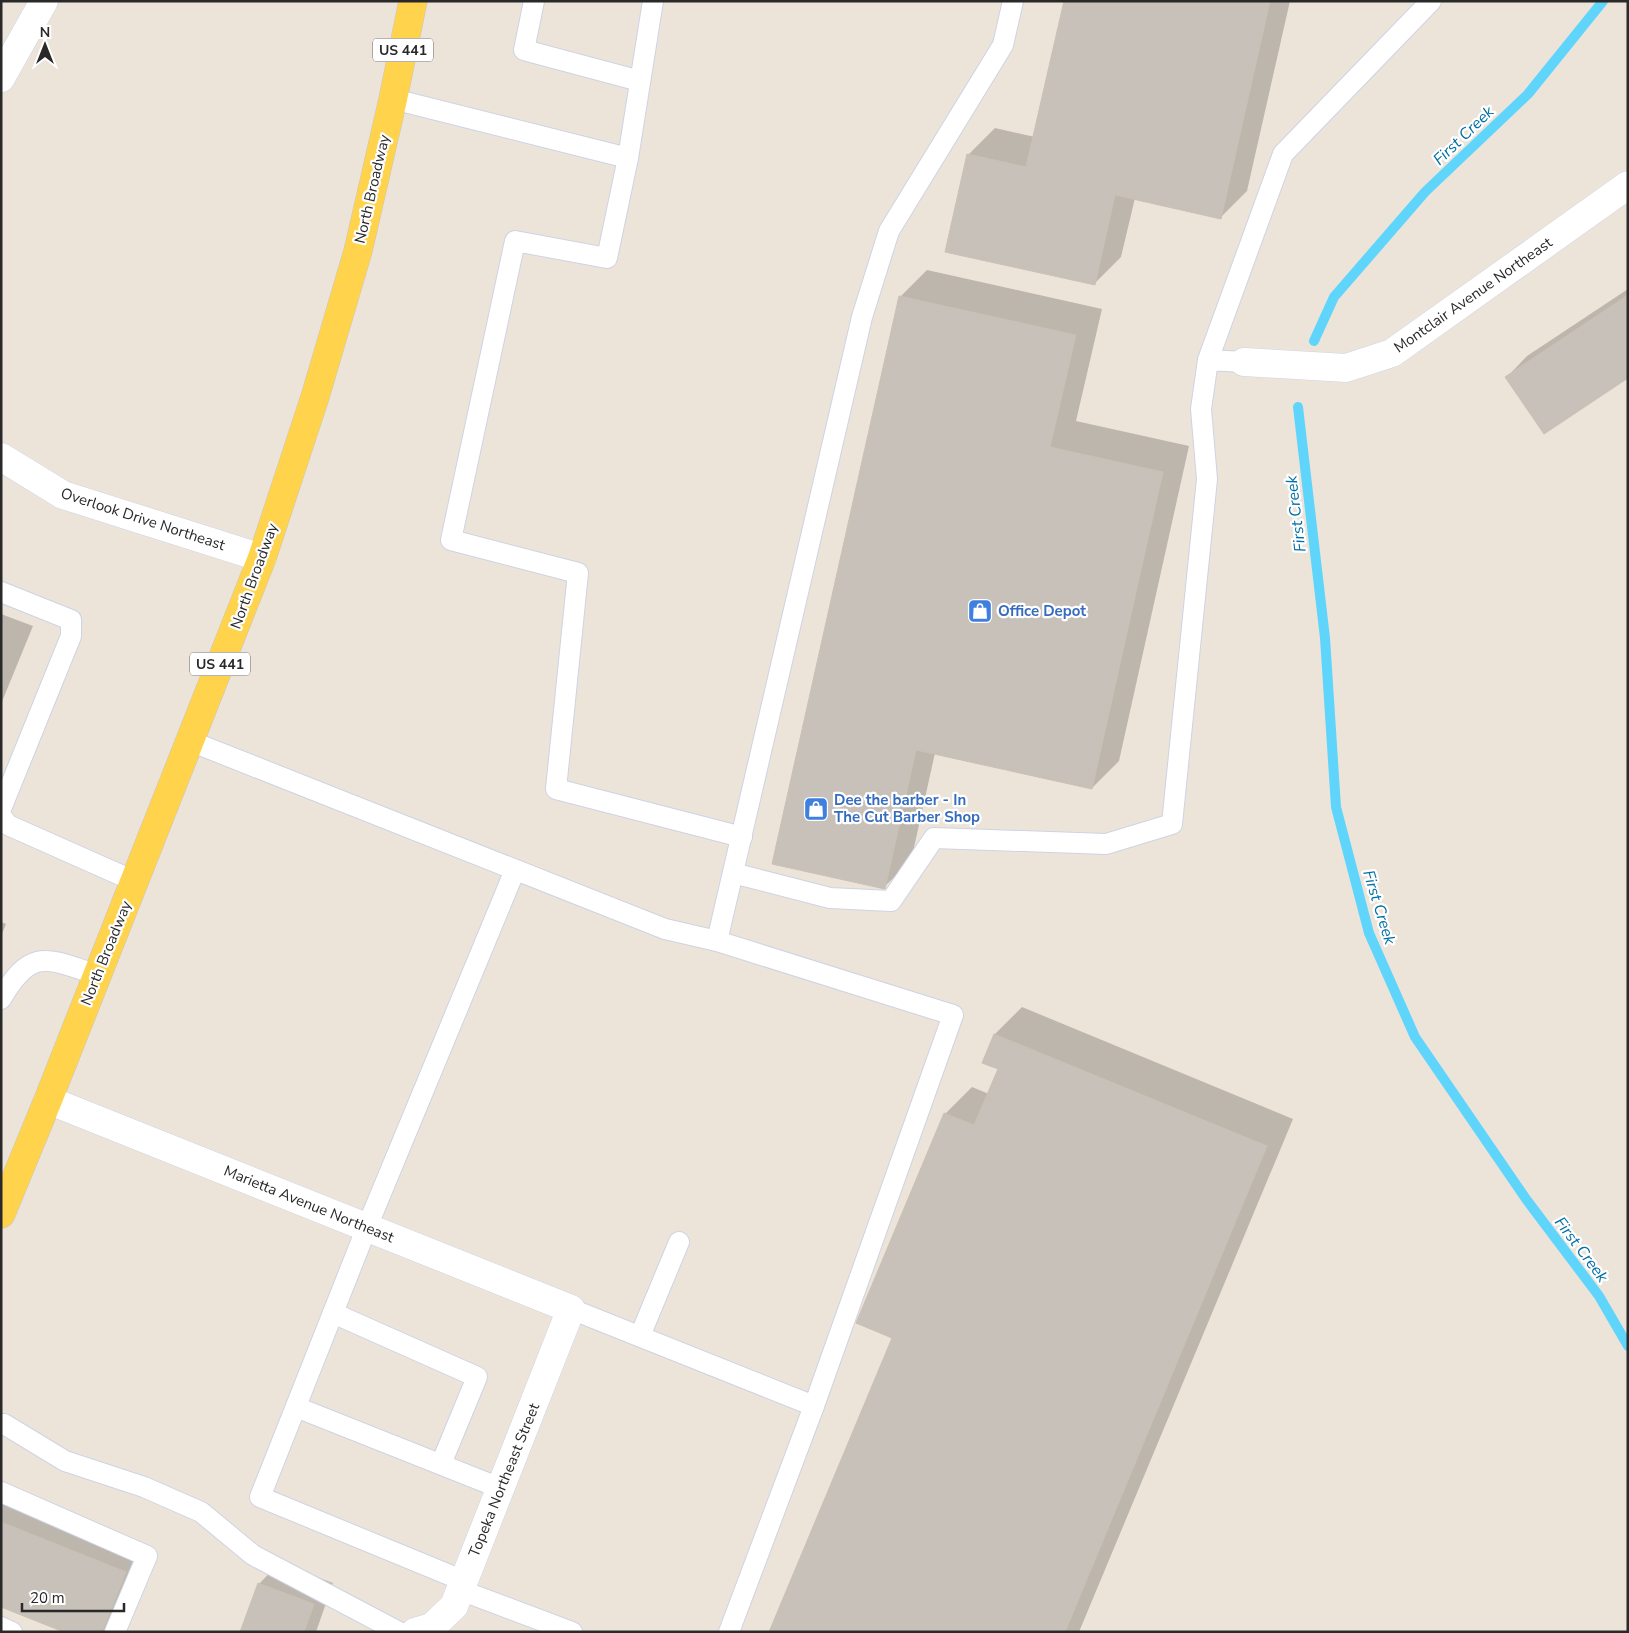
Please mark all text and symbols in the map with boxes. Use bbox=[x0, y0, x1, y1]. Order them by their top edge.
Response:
north arrow bbox=[20, 20, 70, 70]
text: N bbox=[40, 23, 50, 42]
road number: US 441 bbox=[373, 38, 433, 62]
water label: First Creek bbox=[1428, 100, 1500, 170]
street label: North Broadway bbox=[350, 132, 394, 245]
street label: Montclair Avenue Northeast bbox=[1390, 232, 1557, 357]
water label: First Creek bbox=[1280, 473, 1312, 553]
street label: Overlook Drive Northeast bbox=[58, 483, 228, 555]
street label: North Broadway bbox=[226, 520, 283, 632]
shop icon: Office Depot bbox=[967, 598, 993, 624]
place label: Office Depot bbox=[998, 601, 1086, 621]
road number: US 441 bbox=[190, 652, 250, 676]
place label: Dee the barber - In The Cut Barber Shop bbox=[834, 790, 980, 827]
shop icon: Dee the barber - In The Cut Barber Shop bbox=[803, 796, 829, 822]
water label: First Creek bbox=[1357, 867, 1401, 948]
street label: North Broadway bbox=[76, 897, 136, 1008]
street label: Marietta Avenue Northeast bbox=[221, 1161, 398, 1248]
water label: First Creek bbox=[1549, 1212, 1614, 1288]
street label: Topeka Northeast Street bbox=[464, 1399, 544, 1560]
scale bar bbox=[22, 1580, 125, 1612]
text: 20 m bbox=[30, 1588, 65, 1608]

